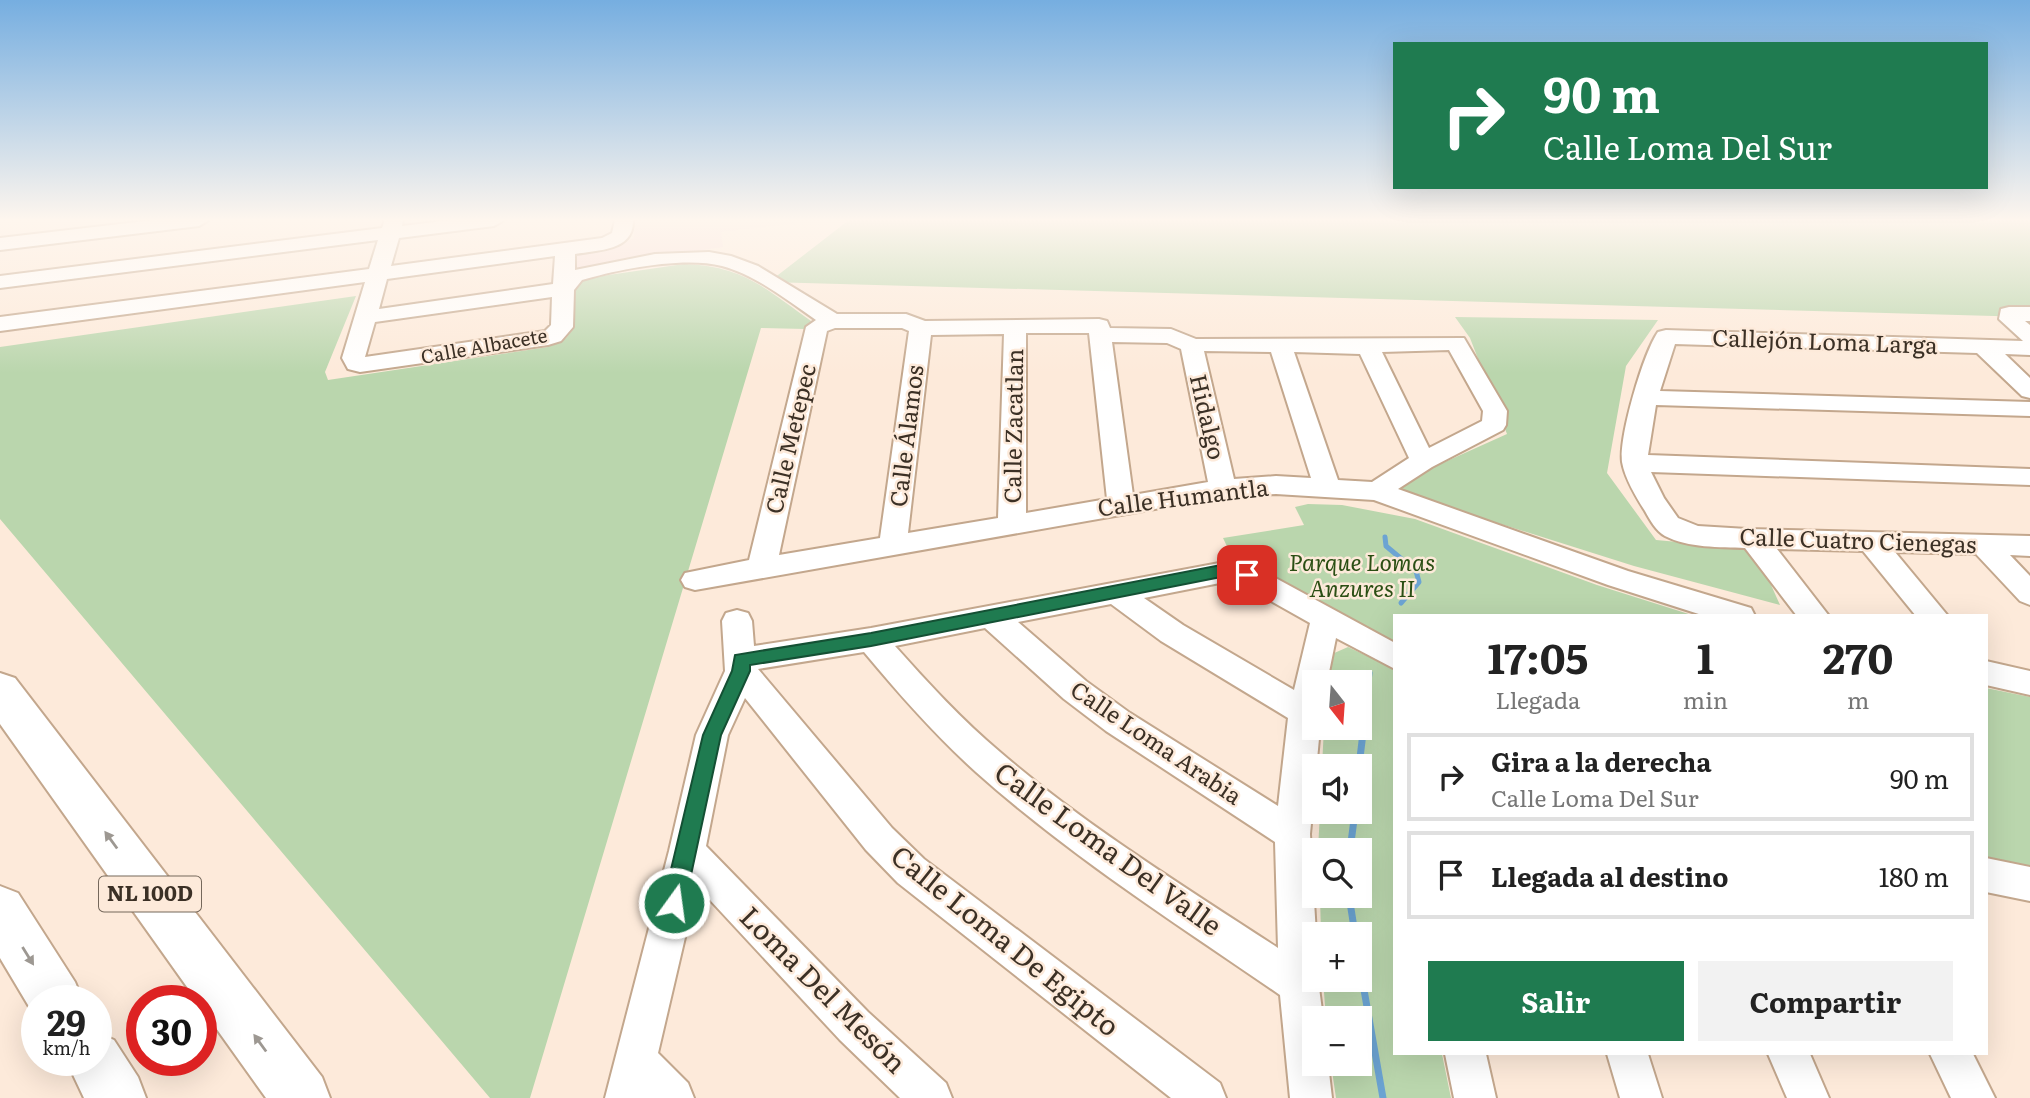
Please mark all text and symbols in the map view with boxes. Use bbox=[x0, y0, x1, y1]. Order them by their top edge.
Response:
text: 90 m bbox=[1543, 55, 1660, 128]
icon: right bbox=[1428, 70, 1519, 161]
text: Calle Loma Del Sur bbox=[1543, 122, 1832, 170]
street label: Callejón Loma Larga bbox=[1712, 319, 1939, 361]
street label: Calle Albacete bbox=[418, 320, 549, 370]
street label: Calle Zacatlan bbox=[994, 348, 1030, 504]
street label: Calle Metepec bbox=[755, 360, 823, 517]
street label: Calle Álamos bbox=[879, 363, 931, 509]
street label: Hidalgo bbox=[1183, 370, 1235, 463]
street label: Calle Humantla bbox=[1095, 469, 1271, 523]
street label: Calle Cuatro Cienegas bbox=[1739, 518, 1977, 560]
park label: Parque Lomas Anzures II bbox=[1289, 544, 1435, 604]
pin bbox=[1217, 545, 1277, 605]
icon: arrive bbox=[1228, 556, 1266, 594]
text: 17:05 bbox=[1488, 625, 1588, 687]
text: 1 bbox=[1697, 625, 1714, 687]
text: 270 bbox=[1823, 625, 1893, 687]
north arrow bbox=[1302, 670, 1372, 740]
map controls bbox=[1302, 670, 1372, 1076]
street label: Calle Loma Arabia bbox=[1065, 671, 1250, 812]
text: Llegada bbox=[1495, 682, 1580, 716]
text: min bbox=[1683, 682, 1728, 716]
text: m bbox=[1847, 682, 1869, 716]
text: Gira a la derecha bbox=[1491, 741, 1711, 780]
street label: Calle Loma Del Valle bbox=[987, 750, 1232, 944]
button: sound bbox=[1302, 754, 1372, 824]
icon: right bbox=[1432, 758, 1470, 796]
text: 90 m bbox=[1890, 758, 1949, 797]
text: Calle Loma Del Sur bbox=[1491, 780, 1699, 814]
one-way arrow bbox=[104, 831, 118, 849]
street label: Calle Loma De Egipto bbox=[883, 834, 1130, 1045]
button: search bbox=[1302, 838, 1372, 908]
icon: arrive bbox=[1432, 856, 1470, 894]
text: Llegada al destino bbox=[1491, 856, 1728, 895]
text: 180 m bbox=[1879, 856, 1949, 895]
position arrow bbox=[637, 866, 711, 940]
road number: NL 100D bbox=[99, 876, 201, 912]
street label: Loma Del Mesón bbox=[731, 895, 918, 1082]
button: + bbox=[1302, 922, 1372, 992]
one-way arrow bbox=[22, 946, 35, 965]
button: Salir bbox=[1428, 961, 1684, 1041]
button: Compartir bbox=[1698, 961, 1953, 1041]
speed limit sign: 30 bbox=[126, 985, 217, 1076]
text: 29 bbox=[47, 995, 86, 1047]
button: − bbox=[1302, 1006, 1372, 1076]
text: km/h bbox=[43, 1034, 90, 1061]
one-way arrow bbox=[253, 1034, 267, 1052]

